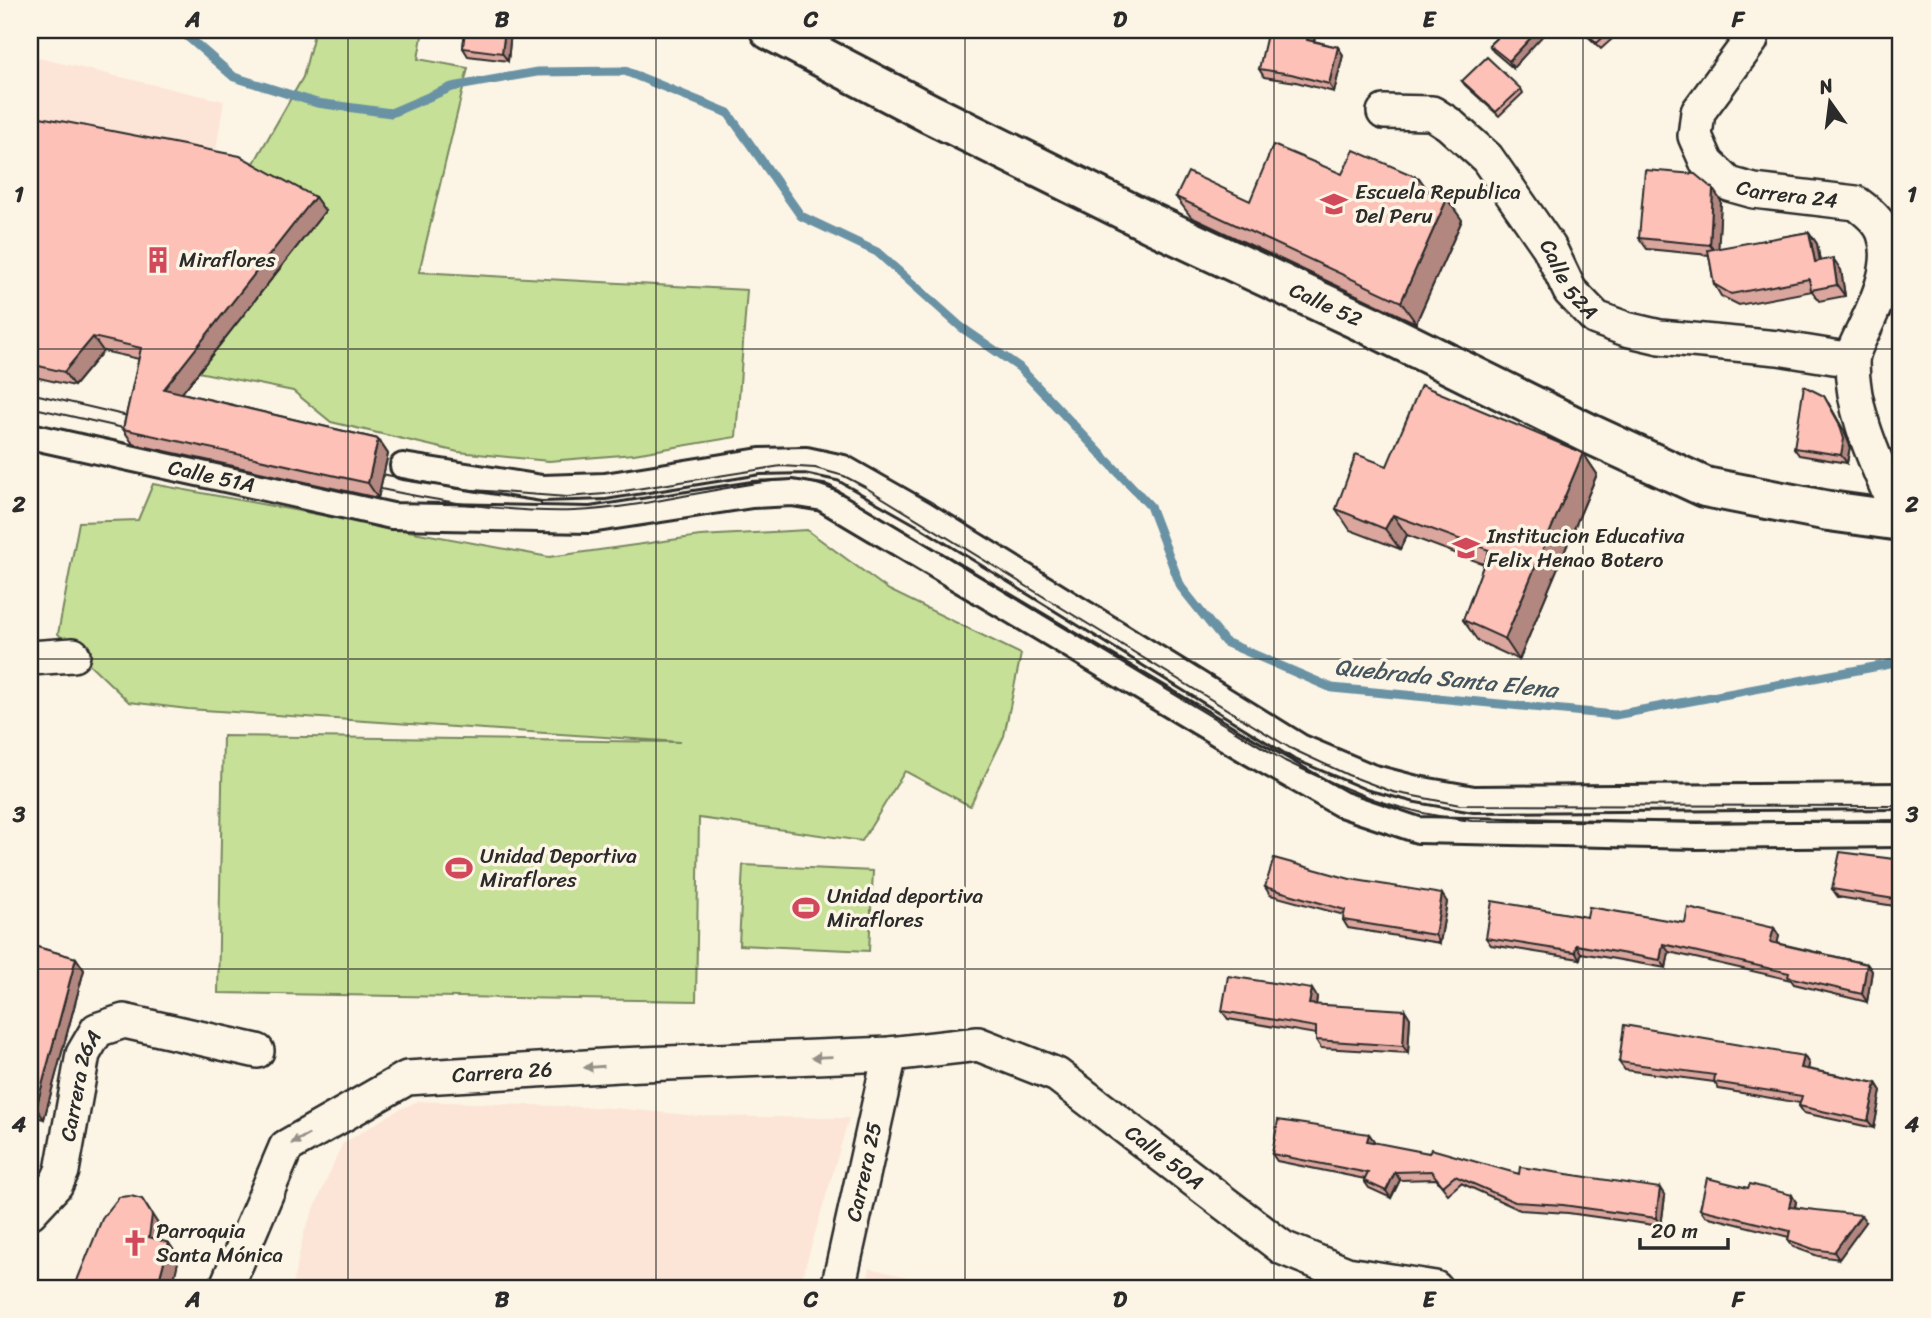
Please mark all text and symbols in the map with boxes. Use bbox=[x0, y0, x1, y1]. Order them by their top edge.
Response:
text: A bbox=[184, 0, 201, 40]
text: B bbox=[495, 0, 510, 40]
text: C bbox=[803, 0, 819, 40]
text: D bbox=[1113, 0, 1128, 40]
text: E bbox=[1423, 0, 1438, 40]
text: F bbox=[1731, 0, 1746, 40]
north arrow bbox=[1794, 66, 1864, 136]
text: N bbox=[1815, 68, 1837, 104]
street label: Carrera 24 bbox=[1732, 168, 1840, 220]
place label: Escuela Republica Del Peru bbox=[1355, 173, 1521, 235]
text: 1 bbox=[14, 174, 24, 215]
text: 1 bbox=[1907, 174, 1917, 215]
school or university icon: Escuela Republica Del Peru bbox=[1319, 189, 1349, 219]
street label: Calle 52A bbox=[1529, 230, 1608, 329]
place label: Miraflores bbox=[179, 241, 276, 279]
building icon: Miraflores bbox=[143, 245, 173, 275]
street label: Calle 52 bbox=[1283, 271, 1369, 338]
street label: Calle 51A bbox=[165, 448, 258, 504]
text: 2 bbox=[11, 484, 26, 525]
text: 2 bbox=[1904, 484, 1919, 525]
place label: Institucion Educativa Felix Henao Botero bbox=[1486, 517, 1685, 579]
school or university icon: Institucion Educativa Felix Henao Botero bbox=[1451, 533, 1481, 563]
water label: Quebrada Santa Elena bbox=[1333, 646, 1563, 711]
text: 3 bbox=[12, 794, 26, 835]
text: 3 bbox=[1905, 794, 1919, 835]
place label: Unidad Deportiva Miraflores bbox=[480, 837, 637, 899]
sports icon: Unidad Deportiva Miraflores bbox=[444, 853, 474, 883]
place label: Unidad deportiva Miraflores bbox=[827, 877, 983, 939]
sports icon: Unidad deportiva Miraflores bbox=[791, 893, 821, 923]
street label: Carrera 26A bbox=[49, 1022, 112, 1144]
street label: Carrera 26 bbox=[451, 1050, 554, 1094]
one-way arrow bbox=[810, 1051, 832, 1062]
one-way arrow bbox=[583, 1061, 605, 1072]
text: 4 bbox=[11, 1104, 27, 1145]
text: 4 bbox=[1904, 1104, 1920, 1145]
street label: Calle 50A bbox=[1117, 1114, 1213, 1200]
street label: Carrera 25 bbox=[834, 1118, 893, 1225]
one-way arrow bbox=[290, 1133, 310, 1145]
scale bar bbox=[1640, 1206, 1728, 1250]
place label: Parroquia Santa Mónica bbox=[156, 1212, 284, 1274]
text: 20 m bbox=[1651, 1212, 1698, 1250]
church icon: Parroquia Santa Mónica bbox=[120, 1228, 150, 1258]
text: A bbox=[184, 1279, 201, 1318]
text: B bbox=[495, 1279, 510, 1318]
text: C bbox=[803, 1279, 819, 1318]
text: D bbox=[1113, 1279, 1128, 1318]
text: E bbox=[1423, 1279, 1438, 1318]
text: F bbox=[1731, 1279, 1746, 1318]

